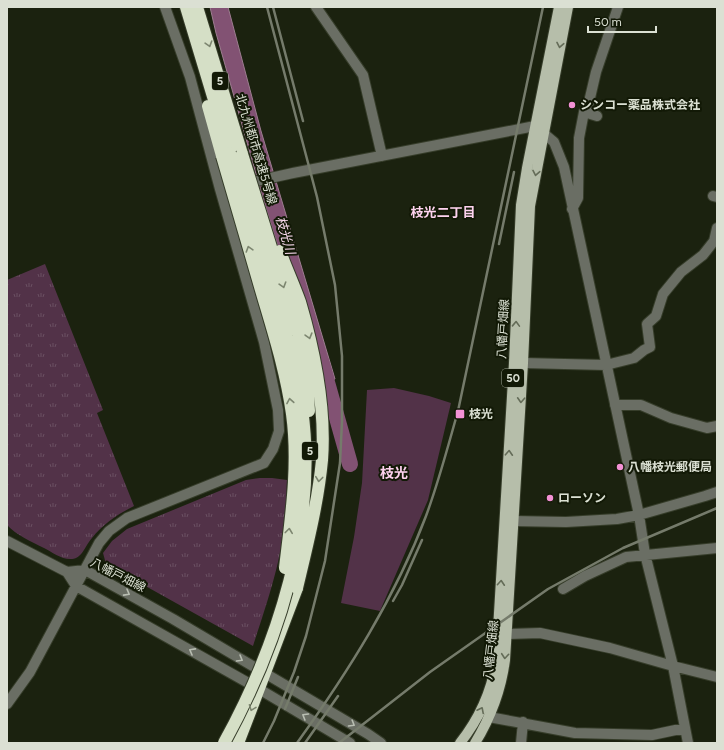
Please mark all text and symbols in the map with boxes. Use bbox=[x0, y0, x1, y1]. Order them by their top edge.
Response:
scale bar bbox=[588, 8, 656, 34]
text: 50 m bbox=[594, 15, 622, 29]
one-way arrow bbox=[204, 41, 212, 48]
one-way arrow bbox=[557, 42, 565, 48]
road number: 5 bbox=[212, 72, 228, 90]
street label: 北九州都市高速5号線 bbox=[233, 92, 279, 206]
place label: シンコー薬品株式会社 bbox=[580, 98, 700, 112]
marker: シンコー薬品株式会社 bbox=[567, 100, 577, 110]
one-way arrow bbox=[532, 170, 541, 176]
district label: 枝光二丁目 bbox=[410, 205, 476, 220]
water label: 枝光川 bbox=[273, 214, 299, 258]
one-way arrow bbox=[245, 245, 254, 252]
one-way arrow bbox=[278, 281, 287, 288]
street label: 八幡戸畑線 bbox=[494, 299, 512, 359]
one-way arrow bbox=[512, 321, 520, 327]
one-way arrow bbox=[304, 333, 313, 340]
road number: 50 bbox=[502, 369, 524, 387]
one-way arrow bbox=[516, 397, 525, 403]
one-way arrow bbox=[286, 398, 294, 404]
place label: 枝光 bbox=[469, 407, 493, 421]
marker: 枝光 bbox=[454, 408, 466, 420]
road number: 5 bbox=[302, 442, 318, 460]
one-way arrow bbox=[505, 450, 513, 456]
place label: 八幡枝光郵便局 bbox=[628, 460, 712, 474]
marker: 八幡枝光郵便局 bbox=[615, 462, 625, 472]
district label: 枝光 bbox=[380, 465, 408, 482]
one-way arrow bbox=[315, 476, 324, 482]
place label: ローソン bbox=[558, 491, 606, 505]
marker: ローソン bbox=[545, 493, 555, 503]
one-way arrow bbox=[284, 528, 293, 534]
street label: 八幡戸畑線 bbox=[88, 555, 148, 595]
one-way arrow bbox=[497, 580, 506, 586]
one-way arrow bbox=[123, 589, 130, 596]
street label: 八幡戸畑線 bbox=[481, 619, 501, 681]
one-way arrow bbox=[189, 649, 196, 656]
one-way arrow bbox=[501, 653, 510, 659]
one-way arrow bbox=[236, 654, 243, 661]
one-way arrow bbox=[248, 705, 256, 712]
one-way arrow bbox=[476, 707, 484, 715]
one-way arrow bbox=[302, 713, 309, 721]
one-way arrow bbox=[348, 720, 355, 727]

